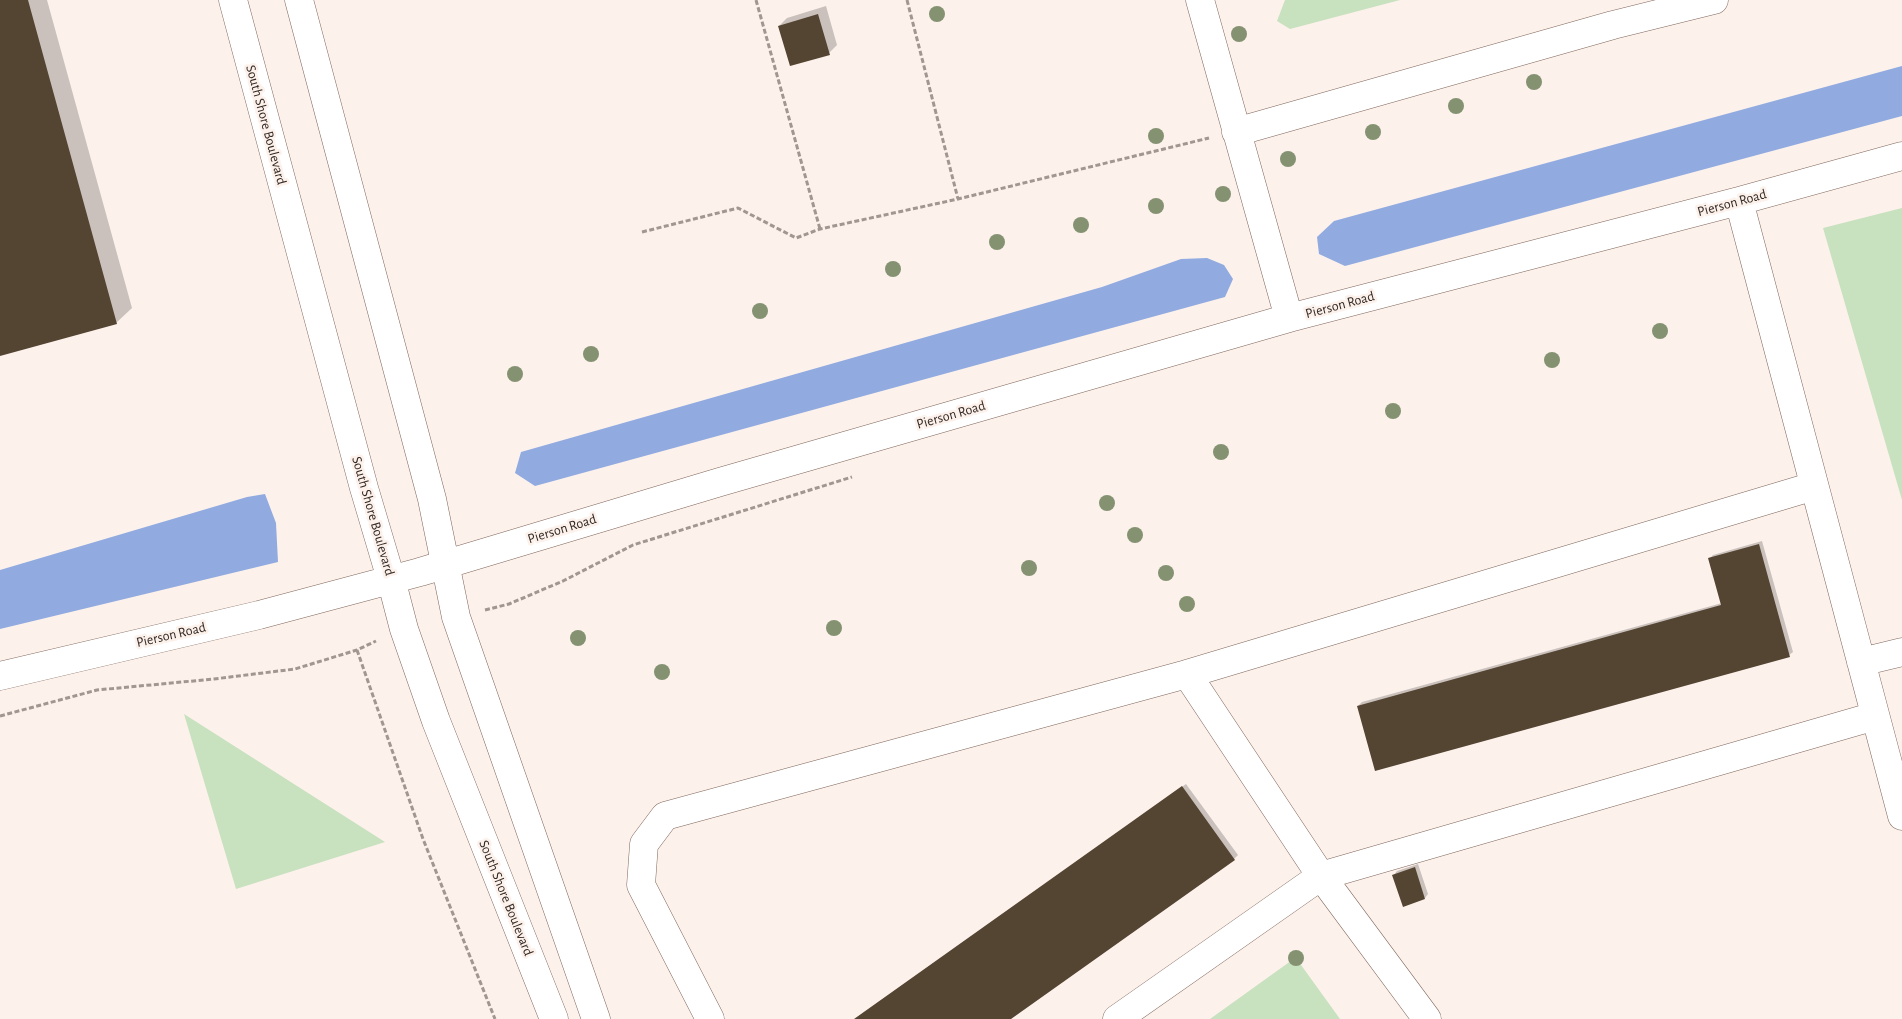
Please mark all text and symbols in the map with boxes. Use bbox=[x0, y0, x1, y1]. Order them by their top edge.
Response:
street label: South Shore Boulevard bbox=[242, 63, 290, 187]
street label: Pierson Road bbox=[1696, 186, 1768, 220]
street label: Pierson Road bbox=[1304, 288, 1376, 322]
street label: Pierson Road bbox=[915, 397, 987, 433]
street label: South Shore Boulevard bbox=[348, 454, 398, 578]
street label: Pierson Road bbox=[526, 511, 598, 547]
street label: Pierson Road bbox=[135, 619, 207, 651]
street label: South Shore Boulevard bbox=[475, 838, 537, 958]

